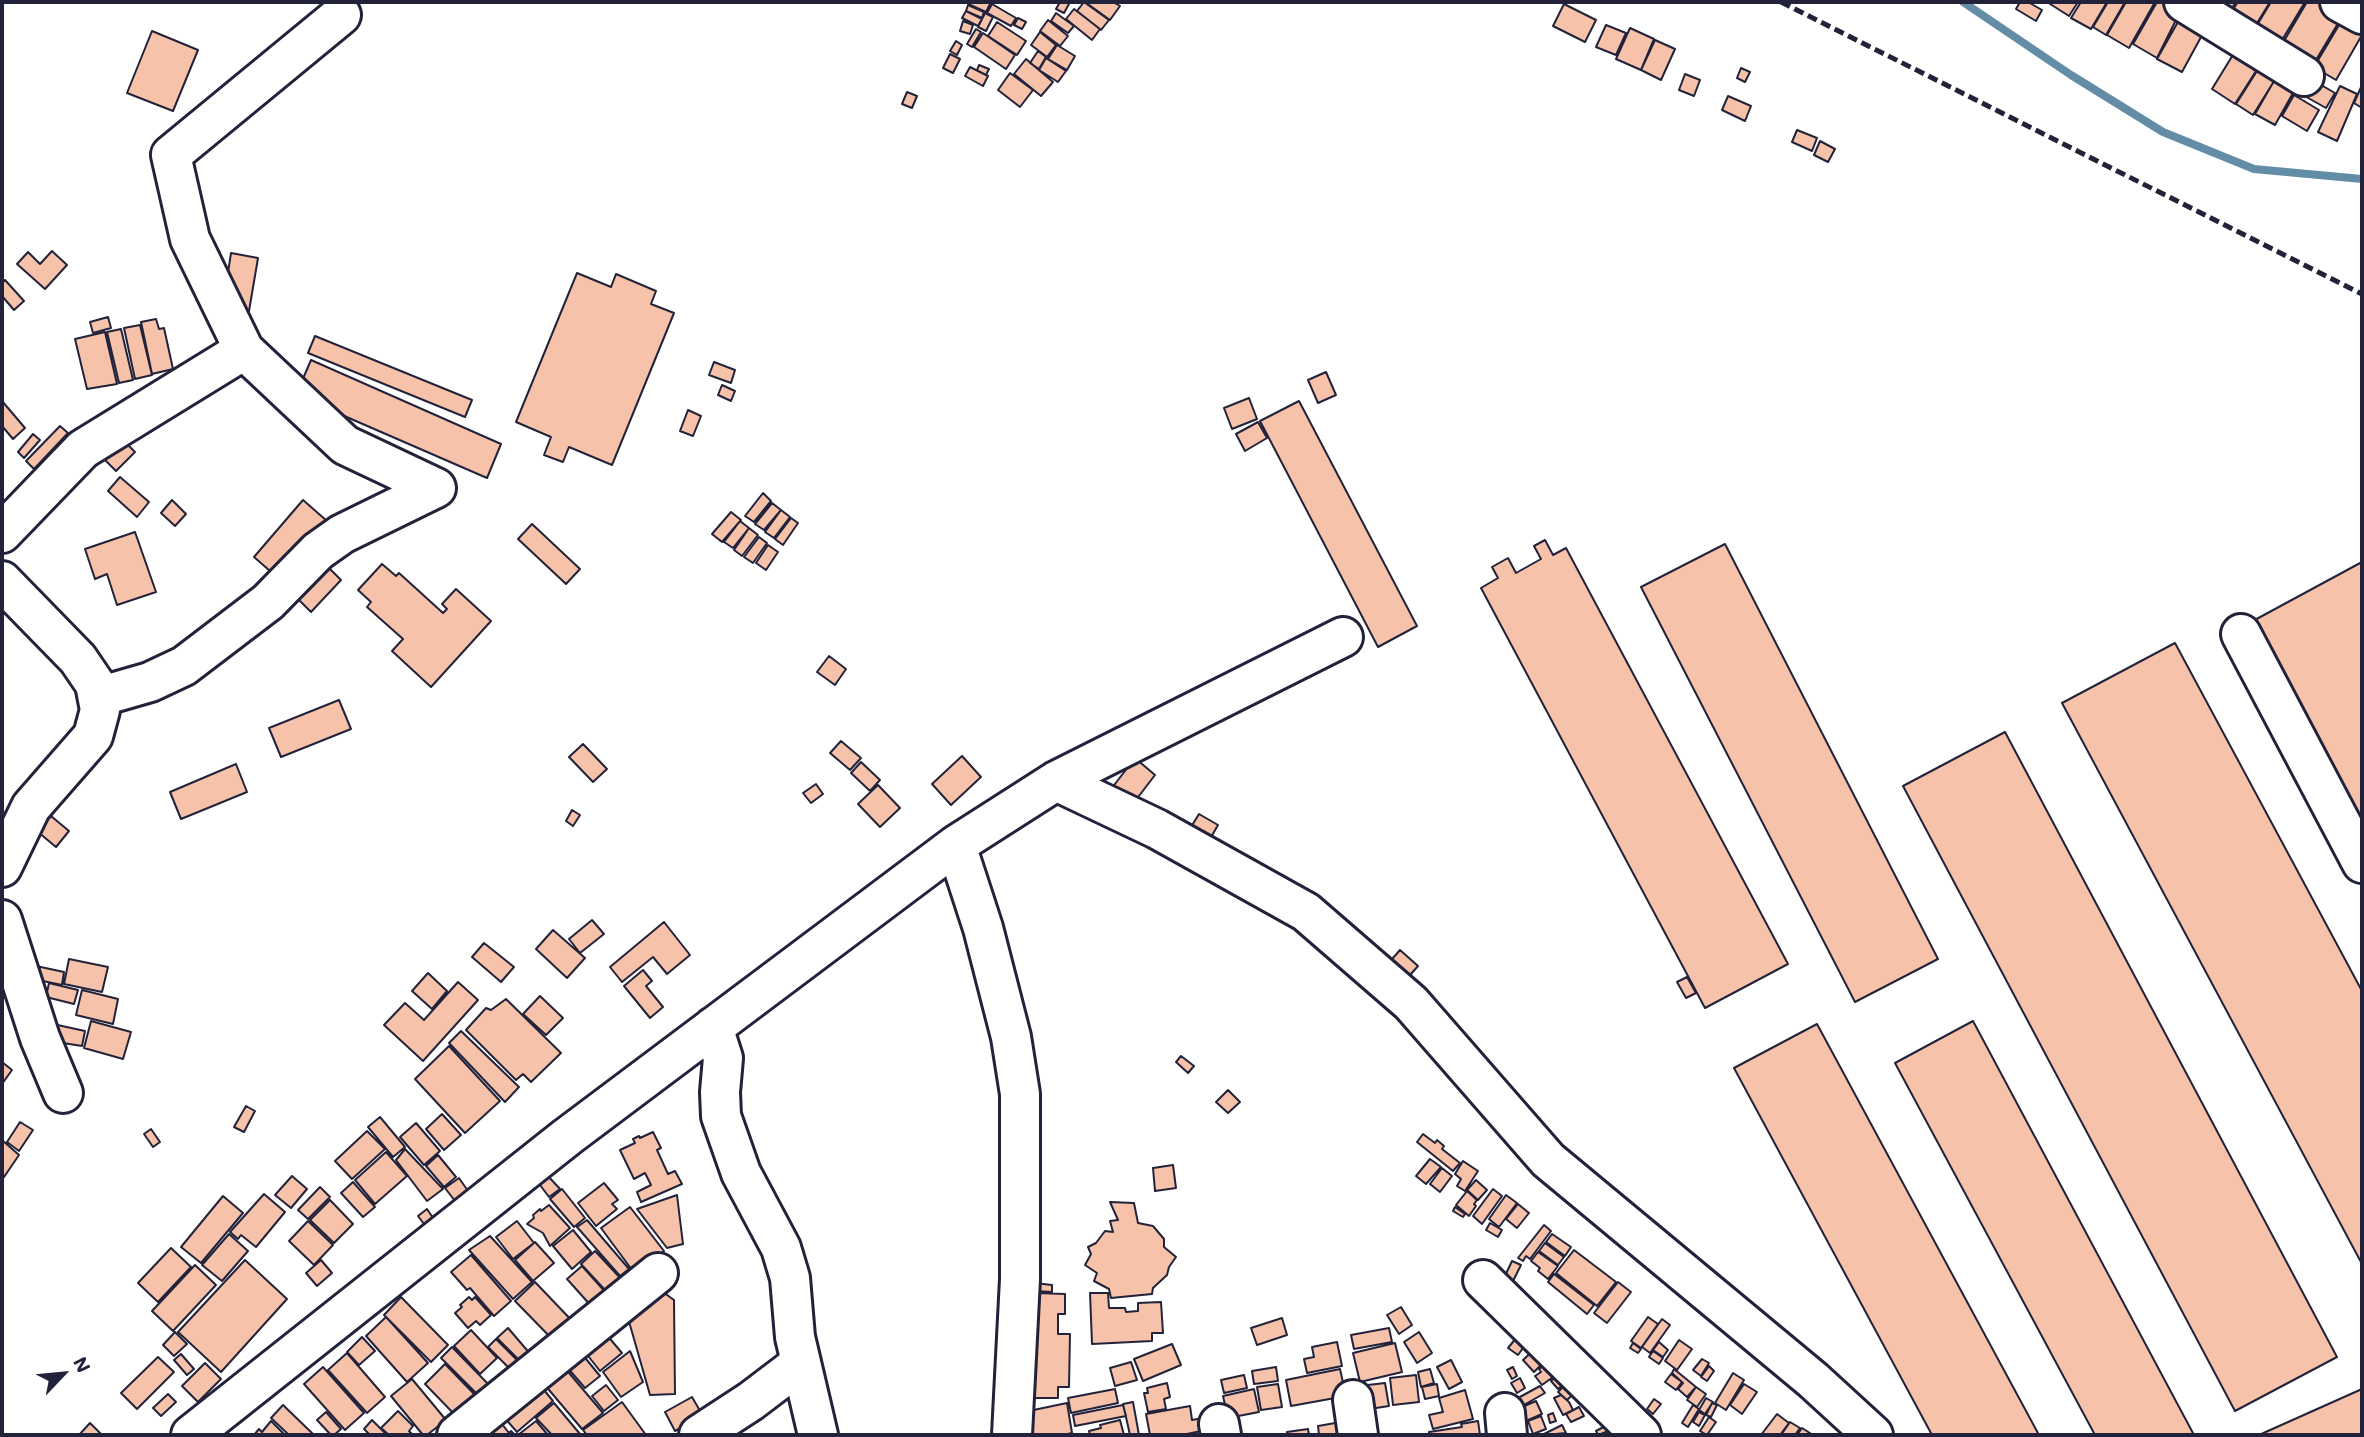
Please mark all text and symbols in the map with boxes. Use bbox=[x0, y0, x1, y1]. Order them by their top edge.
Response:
north arrow bbox=[28, 1339, 98, 1409]
text: N bbox=[68, 1353, 97, 1377]

